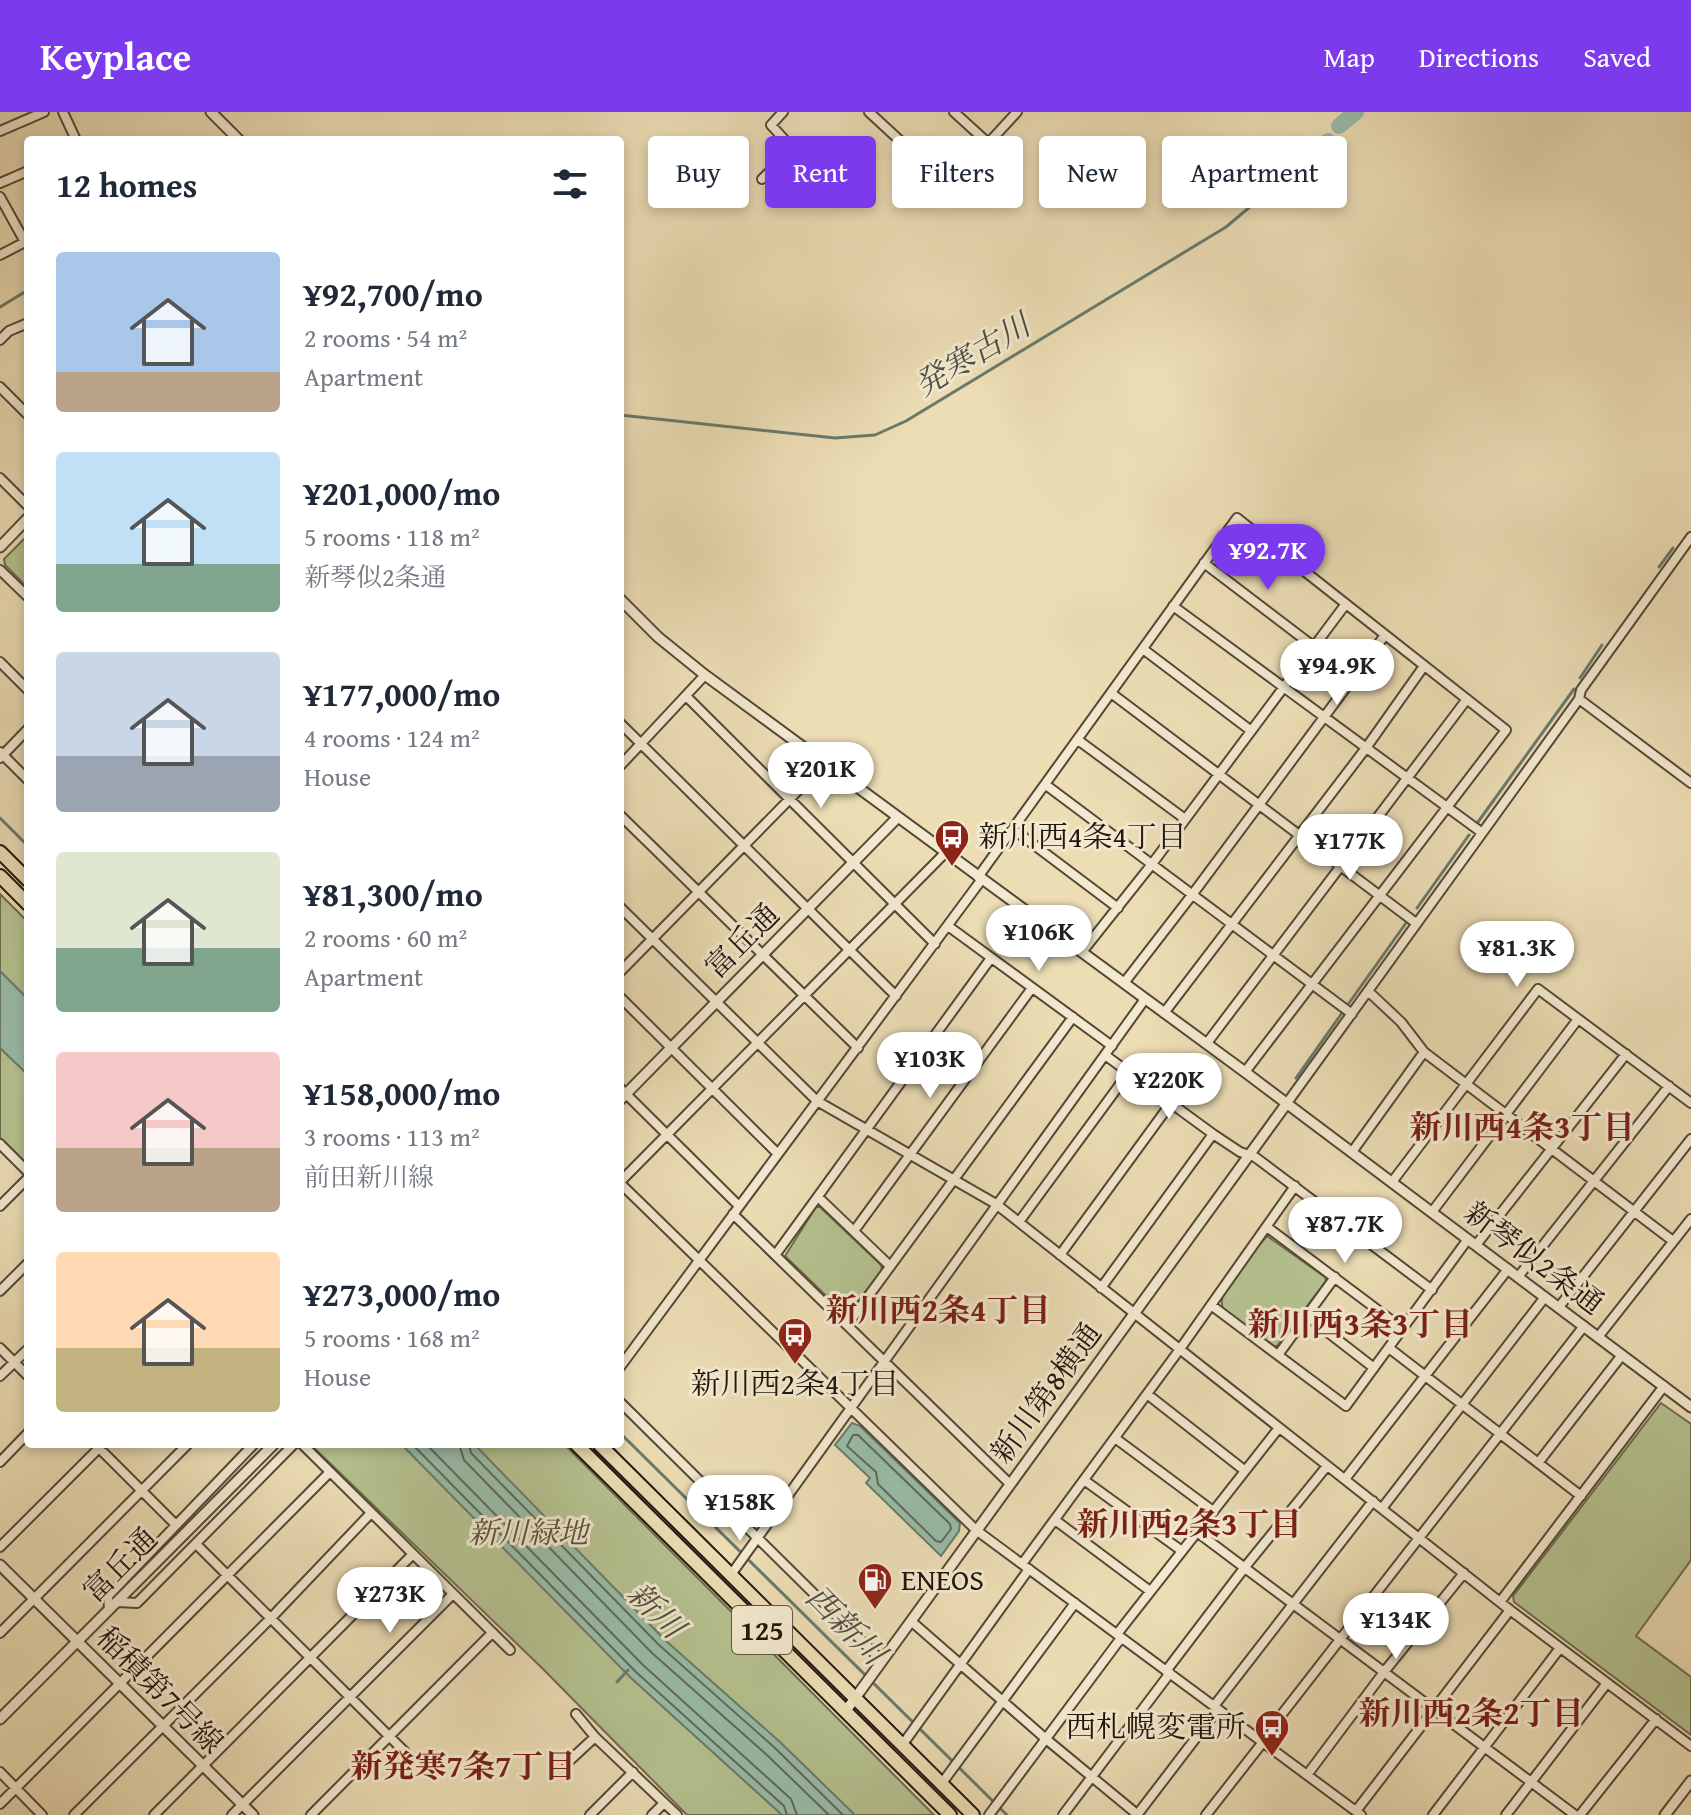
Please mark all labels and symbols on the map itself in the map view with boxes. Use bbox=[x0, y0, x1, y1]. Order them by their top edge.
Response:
water label: 発寒古川 bbox=[905, 300, 1041, 408]
pin: ¥92.7K bbox=[1203, 524, 1333, 592]
pin: ¥94.9K bbox=[1272, 639, 1402, 707]
pin: ¥201K bbox=[765, 742, 877, 810]
place label: 新川西4条4丁目 bbox=[978, 814, 1187, 858]
pin: ¥177K bbox=[1294, 814, 1406, 882]
bus stop icon: 新川西4条4丁目 bbox=[933, 818, 971, 868]
street label: 富丘通 bbox=[694, 893, 789, 988]
pin: ¥106K bbox=[983, 905, 1095, 973]
pin: ¥81.3K bbox=[1452, 921, 1582, 989]
pin: ¥103K bbox=[874, 1032, 986, 1100]
pin: ¥220K bbox=[1113, 1053, 1225, 1121]
district label: 新川西4条3丁目 bbox=[1409, 1103, 1635, 1150]
street label: 新琴似2条通 bbox=[1456, 1190, 1614, 1324]
pin: ¥87.7K bbox=[1280, 1197, 1410, 1265]
district label: 新川西2条4丁目 bbox=[825, 1286, 1051, 1333]
district label: 新川西3条3丁目 bbox=[1247, 1300, 1473, 1347]
street label: 新川第8横通 bbox=[979, 1313, 1111, 1472]
bus stop icon: 新川西2条4丁目 bbox=[776, 1316, 814, 1366]
place label: 新川西2条4丁目 bbox=[691, 1361, 899, 1405]
pin: ¥158K bbox=[684, 1475, 796, 1543]
district label: 新川西2条3丁目 bbox=[1076, 1500, 1302, 1547]
park label: 新川緑地 bbox=[468, 1510, 591, 1554]
street label: 富丘通 bbox=[72, 1517, 167, 1612]
place label: ENEOS bbox=[901, 1557, 984, 1601]
fuel station icon: ENEOS bbox=[856, 1561, 894, 1611]
pin: ¥273K bbox=[334, 1567, 446, 1635]
water label: 新川 bbox=[617, 1570, 698, 1651]
water label: 西新川 bbox=[796, 1574, 899, 1677]
pin: ¥134K bbox=[1340, 1593, 1452, 1661]
road number: 125 bbox=[732, 1606, 792, 1654]
street label: 稲積第7号線 bbox=[87, 1616, 234, 1763]
district label: 新川西2条2丁目 bbox=[1358, 1689, 1584, 1736]
place label: 西札幌変電所 bbox=[1066, 1704, 1246, 1748]
bus stop icon: 西札幌変電所 bbox=[1253, 1708, 1291, 1758]
district label: 新発寒7条7丁目 bbox=[350, 1742, 576, 1789]

